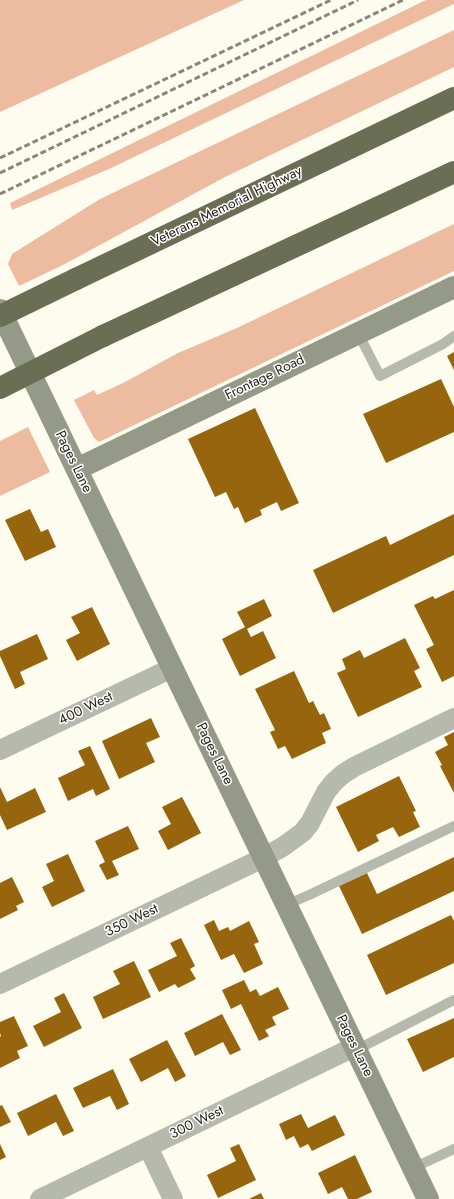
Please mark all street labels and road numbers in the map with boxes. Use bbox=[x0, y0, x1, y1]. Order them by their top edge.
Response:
street label: Veterans Memorial Highway bbox=[149, 163, 305, 251]
street label: Frontage Road bbox=[223, 352, 307, 404]
street label: Pages Lane bbox=[51, 428, 95, 496]
street label: 400 West bbox=[56, 689, 116, 729]
street label: Pages Lane bbox=[192, 720, 236, 788]
street label: 350 West bbox=[103, 901, 161, 941]
street label: Pages Lane bbox=[332, 1012, 376, 1080]
street label: 300 West bbox=[167, 1103, 227, 1143]

